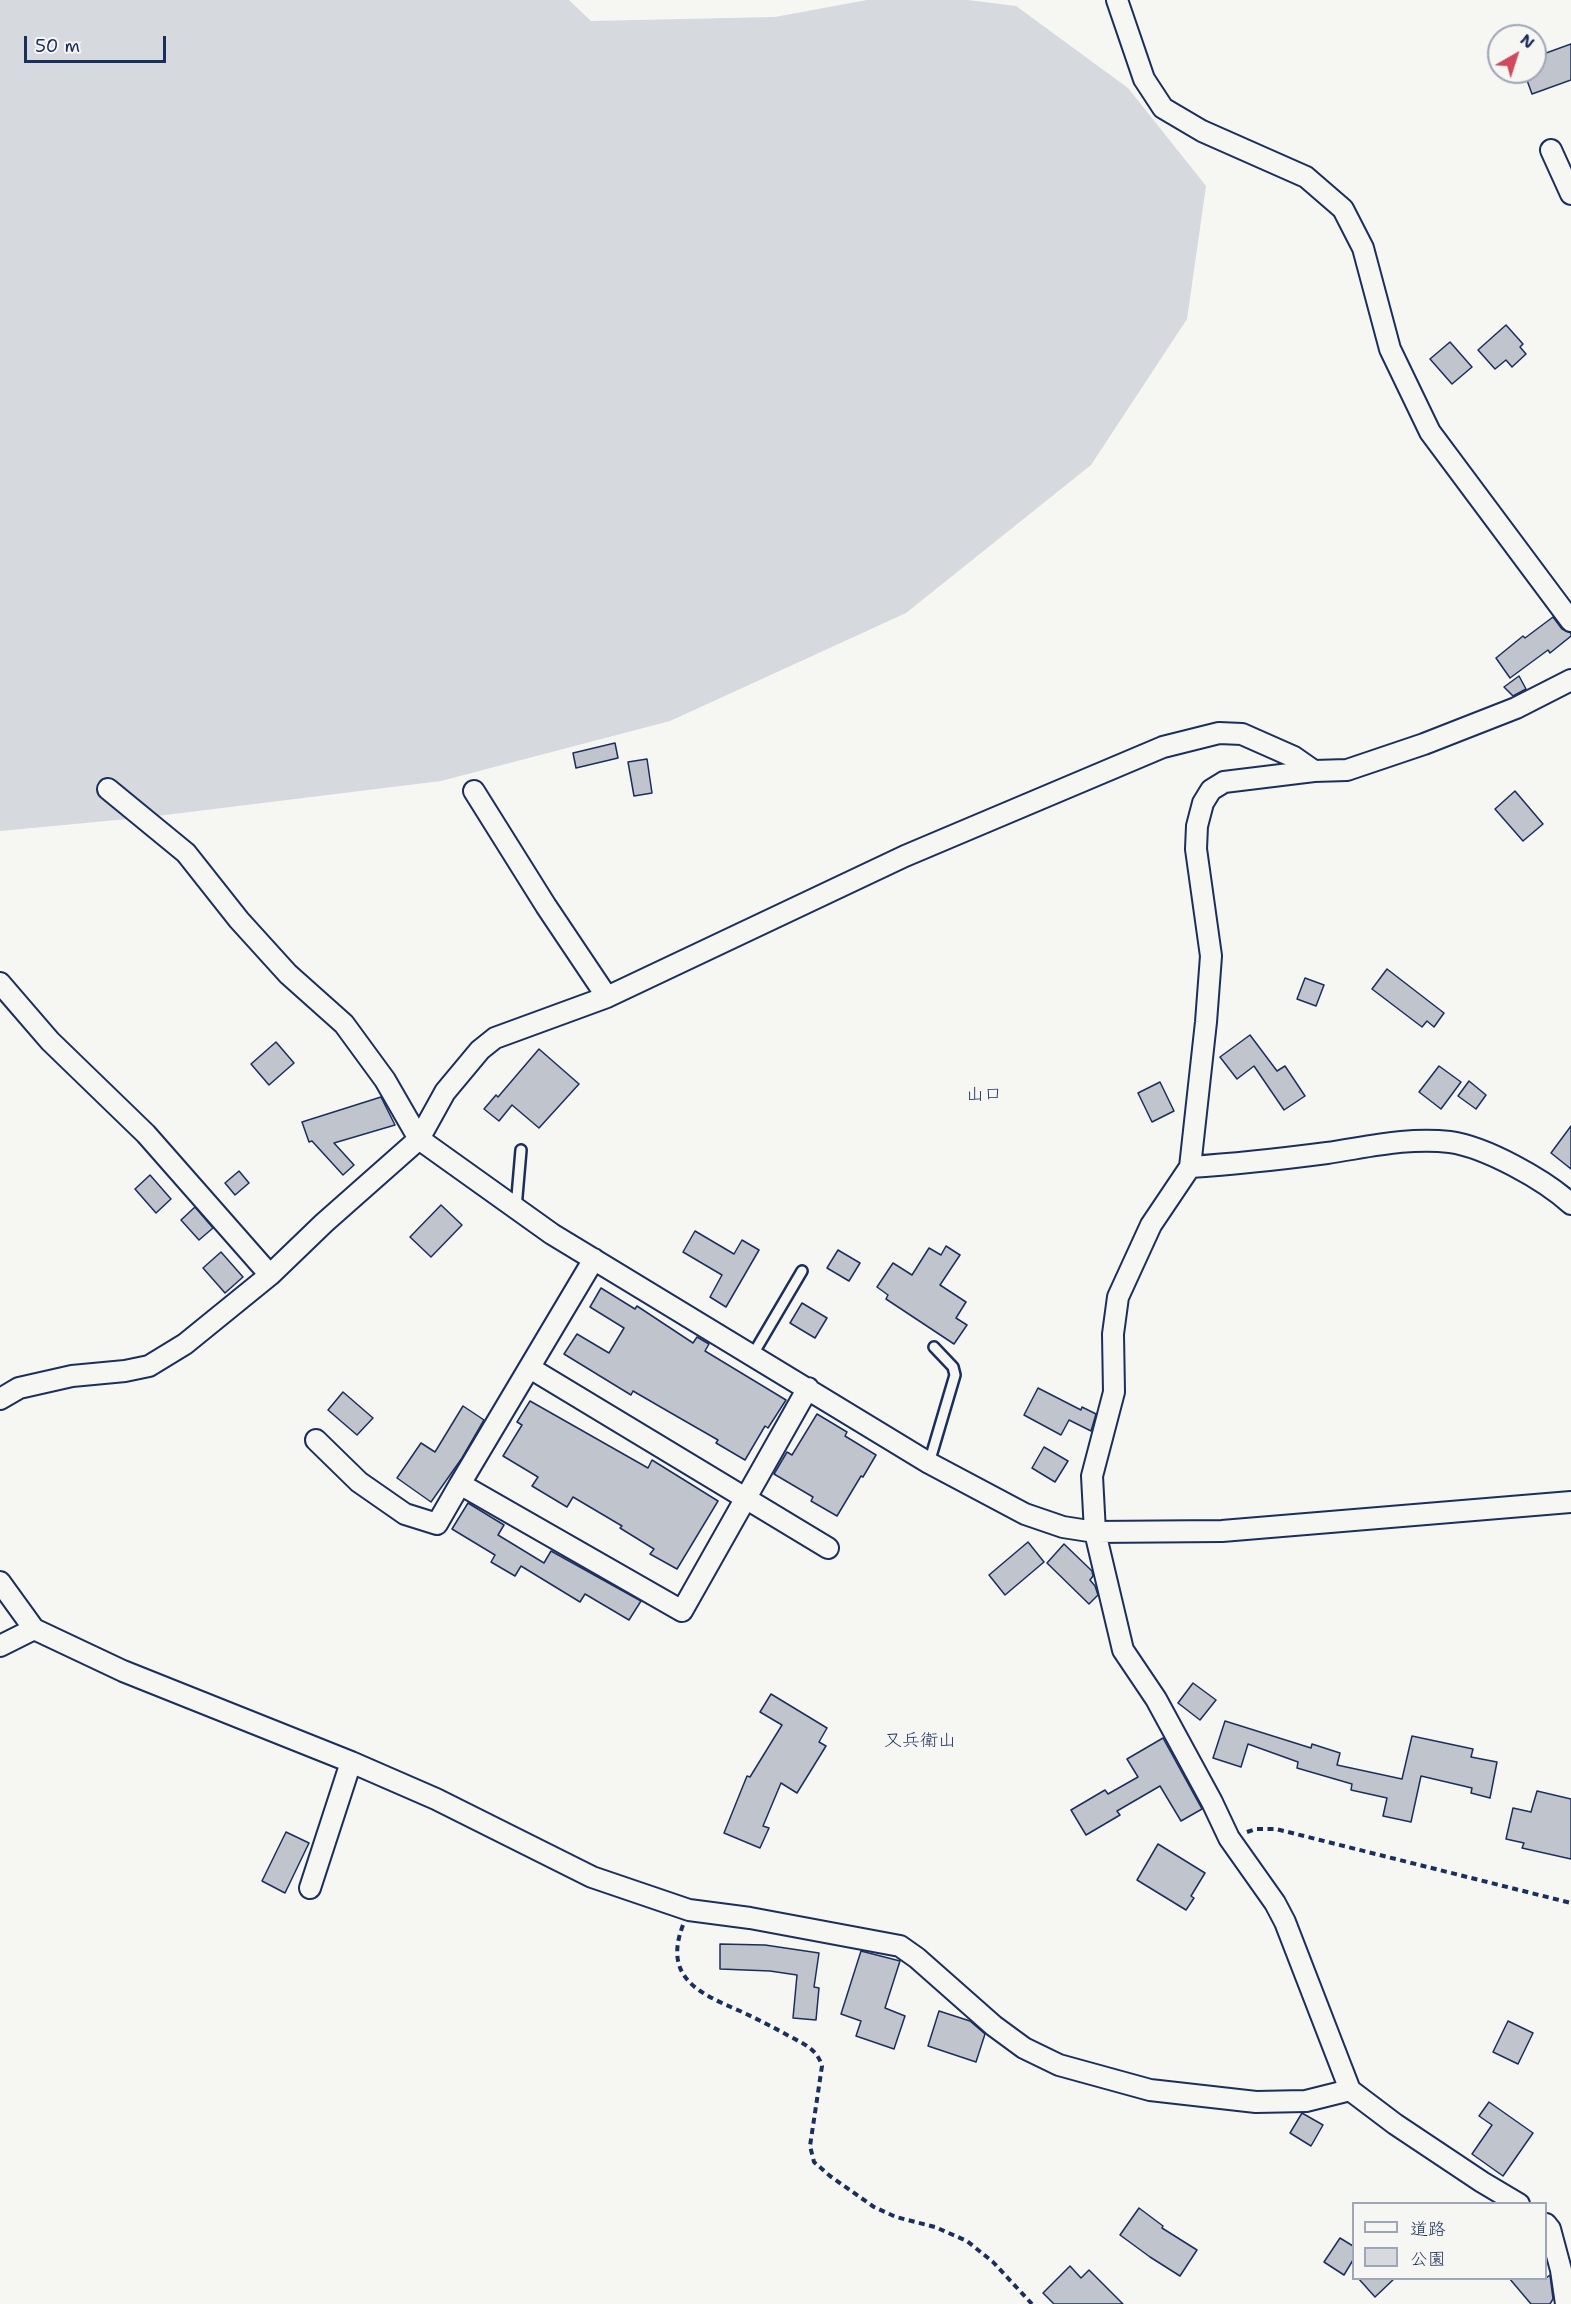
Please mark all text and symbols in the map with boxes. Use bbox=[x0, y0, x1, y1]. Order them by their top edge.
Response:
scale bar bbox=[27, 24, 170, 62]
north arrow bbox=[1487, 24, 1547, 84]
text: N bbox=[1516, 29, 1539, 53]
text: 50 m bbox=[35, 34, 80, 58]
district label: 山口 bbox=[966, 1084, 1002, 1106]
district label: 又兵衛山 bbox=[884, 1730, 956, 1752]
legend bbox=[1352, 2202, 1547, 2280]
text: 道路 bbox=[1410, 2217, 1446, 2241]
text: 公園 bbox=[1410, 2247, 1446, 2271]

